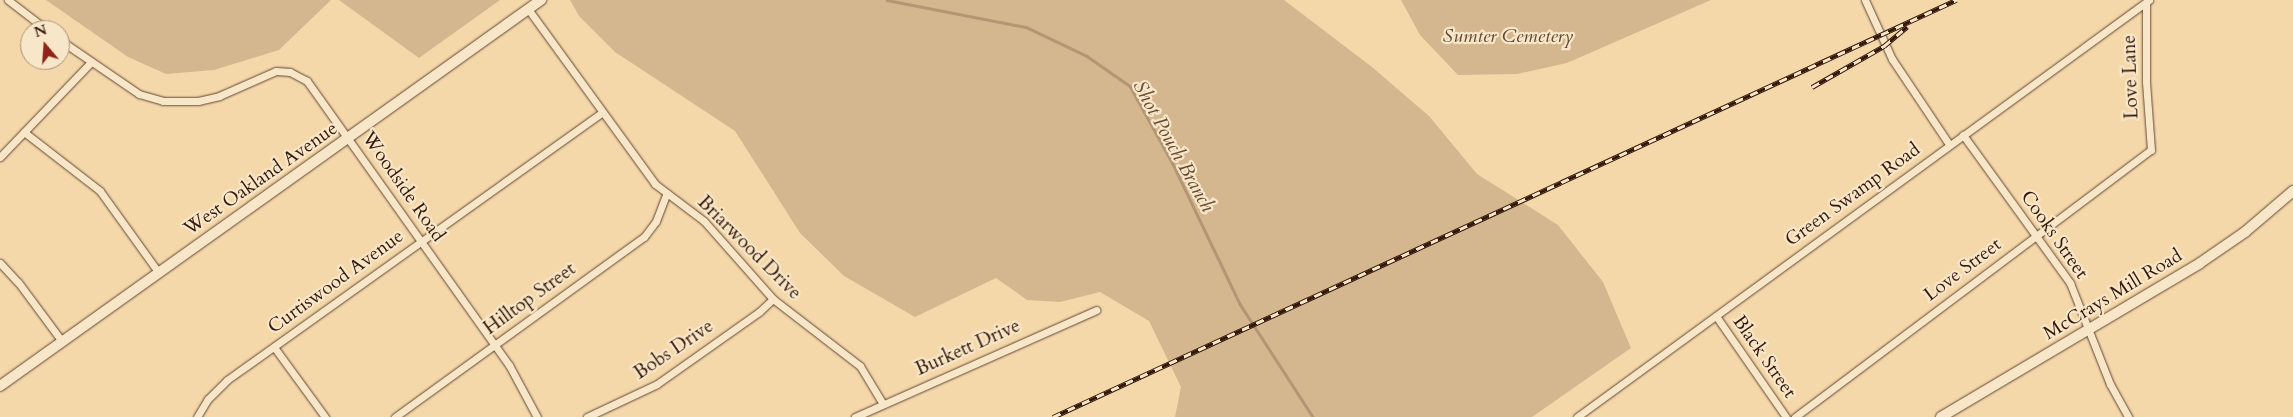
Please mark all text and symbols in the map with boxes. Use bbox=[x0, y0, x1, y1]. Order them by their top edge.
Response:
north arrow bbox=[20, 20, 70, 70]
text: N bbox=[32, 20, 49, 42]
park label: Sumter Cemetery bbox=[1443, 26, 1573, 48]
street label: Love Lane bbox=[2118, 35, 2144, 119]
water label: Shot Pouch Branch bbox=[1128, 76, 1220, 216]
street label: West Oakland Avenue bbox=[180, 117, 342, 241]
street label: Woodside Road bbox=[357, 128, 449, 246]
street label: Green Swamp Road bbox=[1781, 138, 1925, 252]
street label: Cooks Street bbox=[2015, 187, 2093, 283]
street label: Briarwood Drive bbox=[692, 191, 806, 305]
street label: Curtiswood Avenue bbox=[264, 225, 408, 339]
street label: Love Street bbox=[1920, 234, 2006, 306]
street label: McCrays Mill Road bbox=[2040, 245, 2186, 345]
street label: Hilltop Street bbox=[480, 258, 580, 340]
street label: Black Street bbox=[1727, 311, 1801, 403]
street label: Bobs Drive bbox=[630, 315, 718, 385]
street label: Burkett Drive bbox=[912, 315, 1024, 381]

